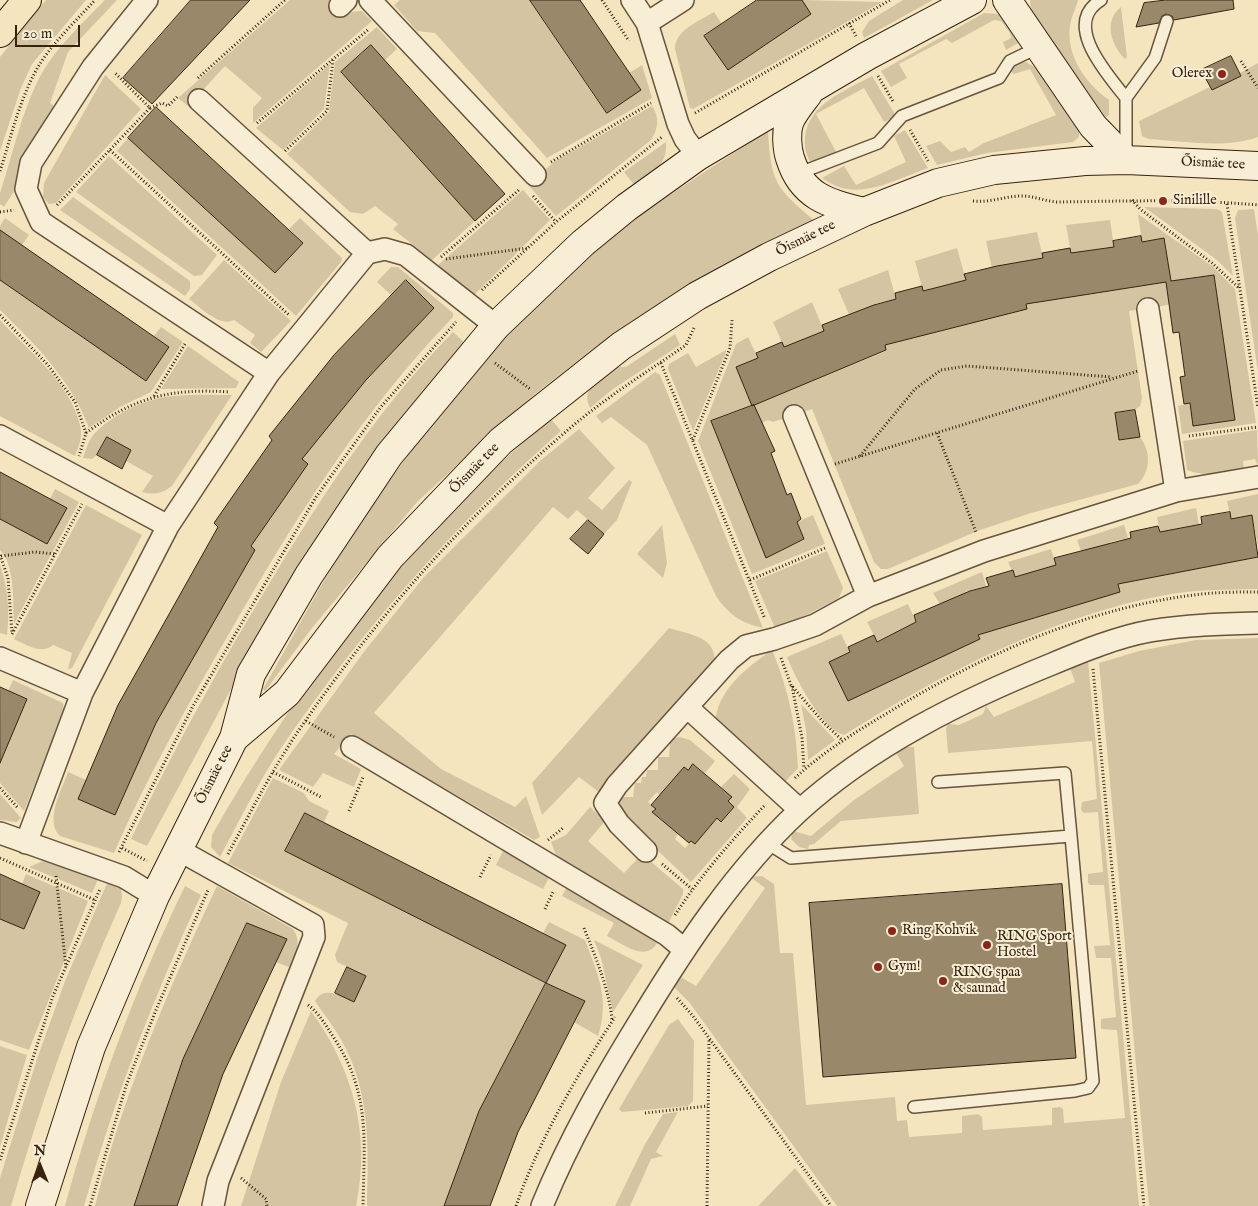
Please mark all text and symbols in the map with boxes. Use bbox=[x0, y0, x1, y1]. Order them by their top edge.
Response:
scale bar bbox=[18, 15, 82, 47]
text: 20 m bbox=[23, 24, 52, 43]
place label: Olerex bbox=[1172, 66, 1212, 82]
marker: Olerex bbox=[1216, 68, 1228, 80]
street label: Õismäe tee bbox=[1180, 154, 1246, 174]
place label: Sinilille bbox=[1173, 193, 1217, 209]
marker: Sinilille bbox=[1157, 195, 1169, 207]
street label: Õismäe tee bbox=[773, 217, 839, 261]
street label: Õismäe tee bbox=[447, 440, 503, 498]
street label: Õismäe tee bbox=[193, 743, 237, 807]
place label: Ring Kohvik bbox=[902, 923, 977, 939]
marker: Ring Kohvik bbox=[886, 925, 898, 937]
place label: RING Sport Hostel bbox=[997, 929, 1072, 962]
marker: RING Sport Hostel bbox=[981, 939, 993, 951]
place label: Gym! bbox=[888, 959, 921, 975]
marker: Gym! bbox=[872, 961, 884, 973]
place label: RING spaa & saunad bbox=[953, 965, 1020, 998]
marker: RING spaa & saunad bbox=[937, 975, 949, 987]
north arrow bbox=[15, 1141, 65, 1191]
text: N bbox=[34, 1142, 46, 1160]

